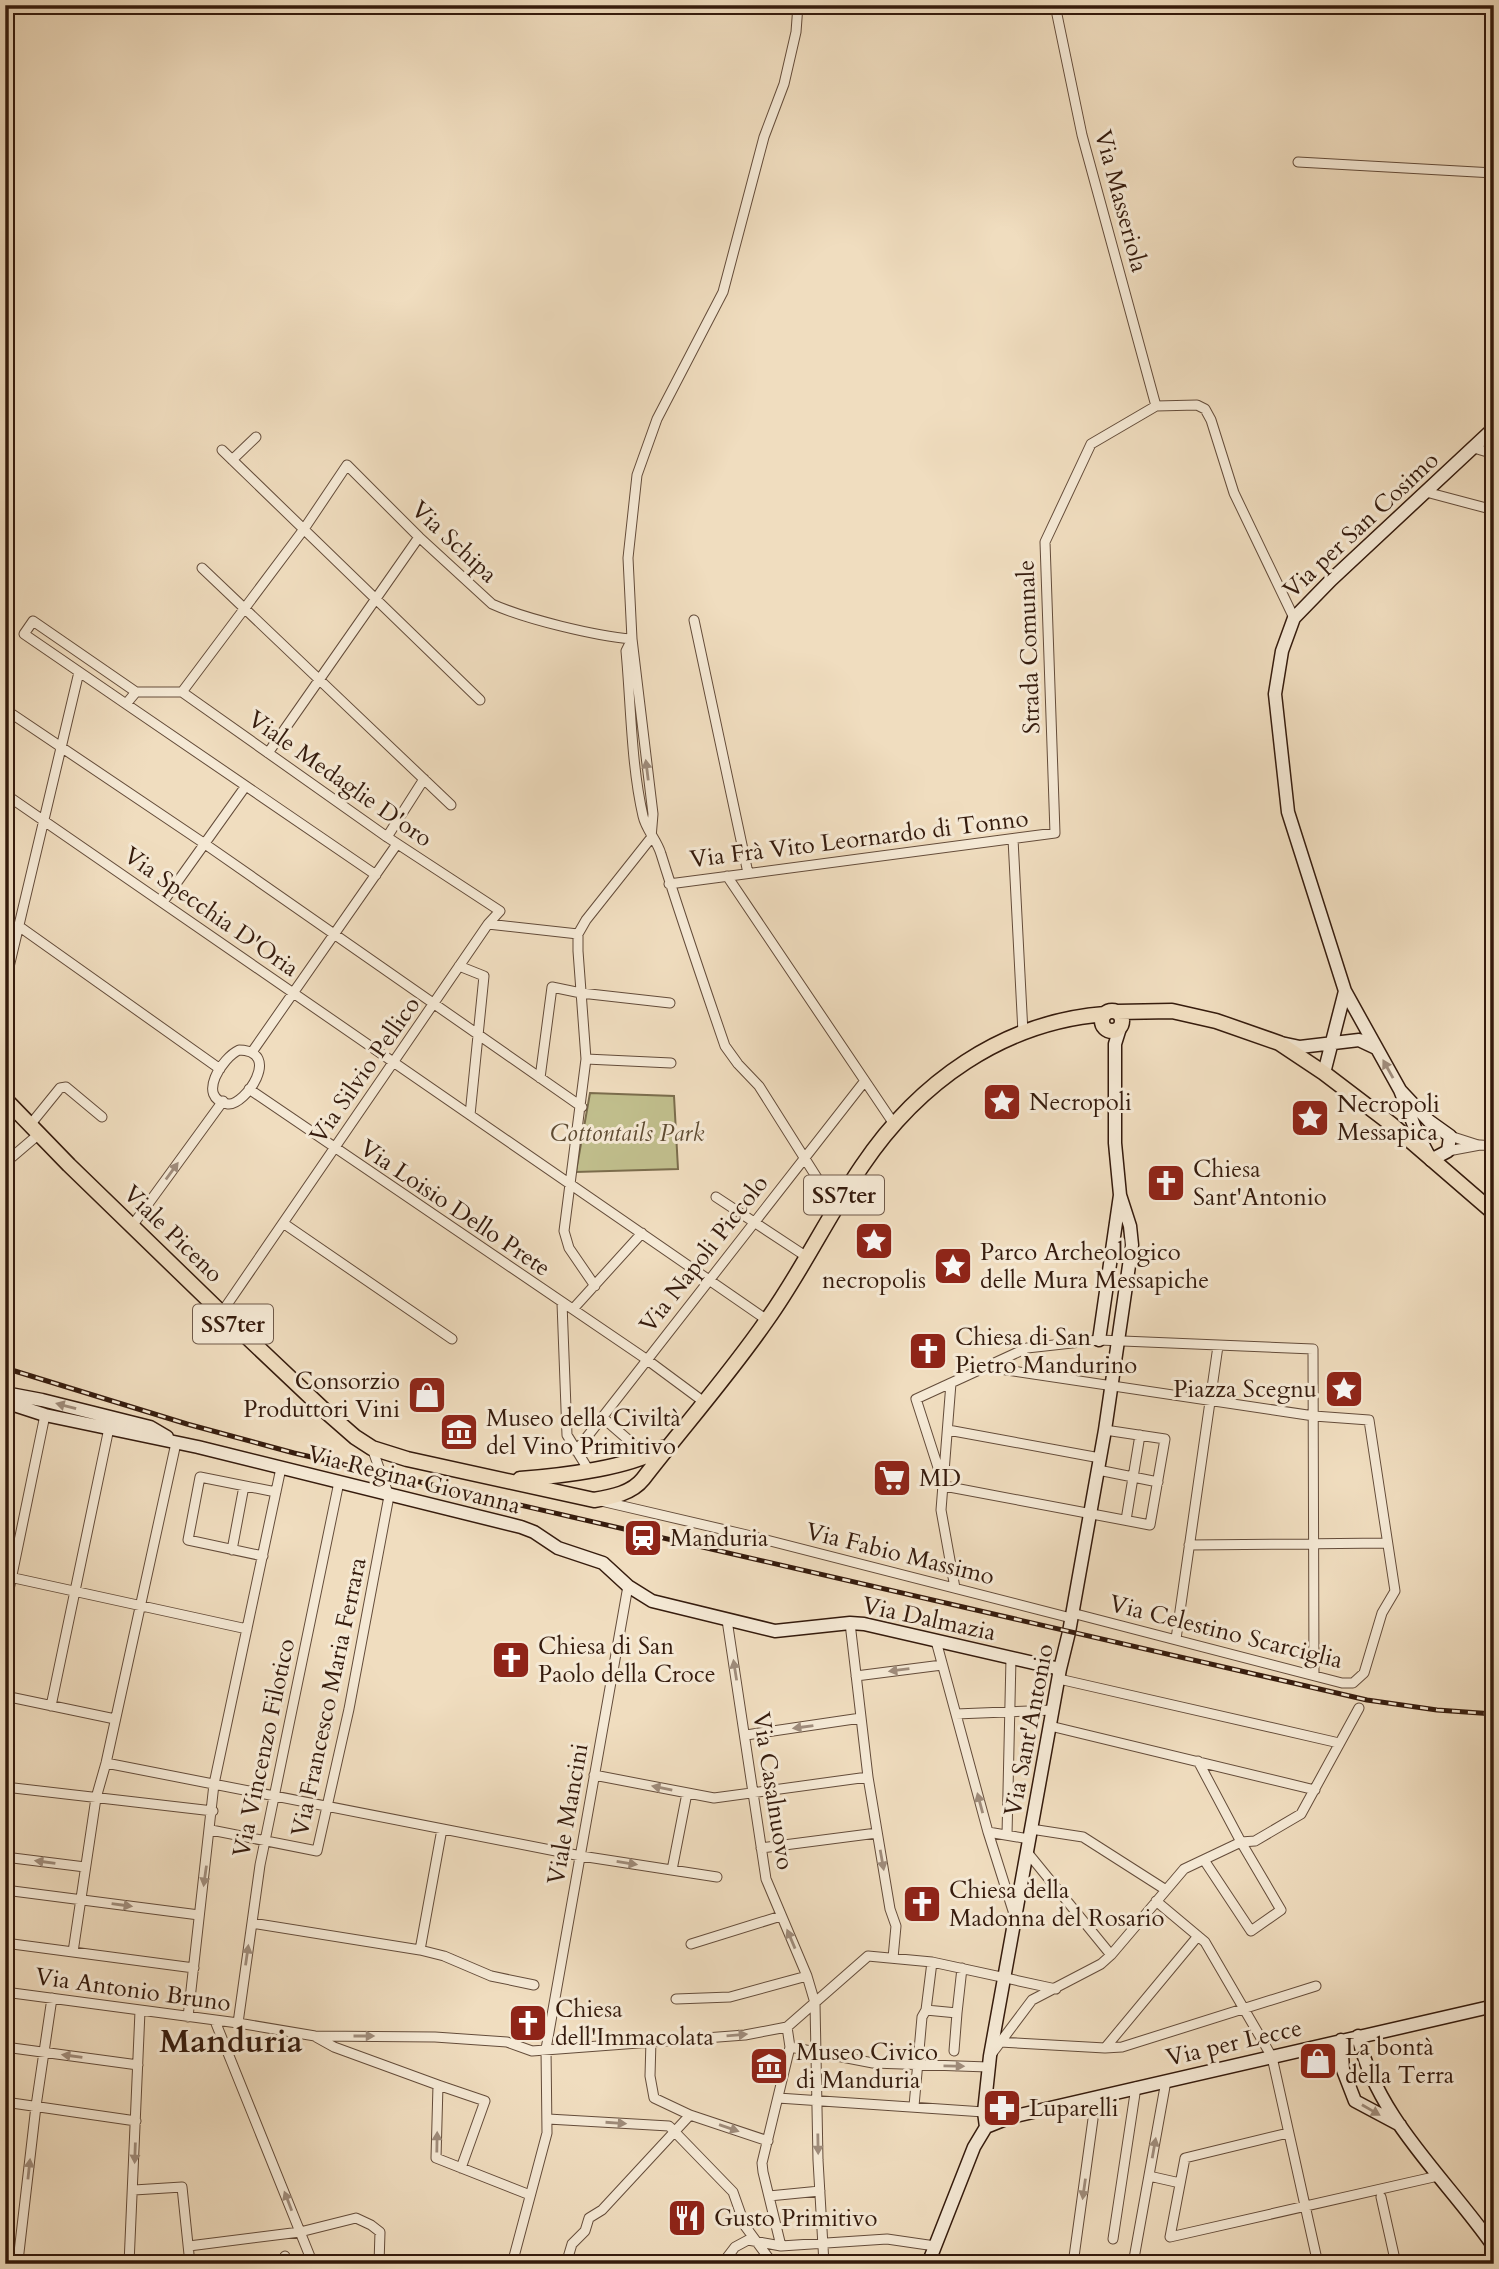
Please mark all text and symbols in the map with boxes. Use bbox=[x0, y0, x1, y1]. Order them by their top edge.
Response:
street label: Via Masseriola bbox=[1086, 126, 1156, 276]
street label: Via per San Cosimo bbox=[1276, 444, 1446, 606]
street label: Via Schipa bbox=[404, 493, 505, 591]
street label: Strada Comunale bbox=[1009, 559, 1049, 735]
street label: Viale Medaglie D'oro bbox=[241, 703, 439, 855]
one-way arrow bbox=[642, 758, 653, 780]
street label: Via Frà Vito Leornardo di Tonno bbox=[688, 802, 1030, 876]
street label: Via Specchia D'Oria bbox=[117, 839, 306, 985]
street label: Via Silvio Pellico bbox=[302, 990, 428, 1150]
one-way arrow bbox=[1382, 1059, 1394, 1078]
place icon: Necropoli bbox=[981, 1081, 1023, 1123]
place label: Necropoli bbox=[1029, 1086, 1132, 1119]
place label: Necropoli Messapica bbox=[1337, 1088, 1440, 1149]
place icon: Necropoli Messapica bbox=[1289, 1097, 1331, 1139]
park label: Cottontails Park bbox=[550, 1117, 704, 1150]
street label: Via Loisio Dello Prete bbox=[353, 1132, 557, 1284]
place label: Chiesa Sant'Antonio bbox=[1193, 1153, 1327, 1214]
one-way arrow bbox=[165, 1161, 179, 1180]
church icon: Chiesa Sant'Antonio bbox=[1145, 1162, 1187, 1204]
street label: Via Napoli Piccolo bbox=[632, 1168, 776, 1340]
road number: SS7ter bbox=[804, 1176, 884, 1214]
street label: Viale Piceno bbox=[116, 1178, 230, 1290]
place icon: necropolis bbox=[853, 1220, 895, 1262]
place label: Parco Archeologico delle Mura Messapiche bbox=[980, 1236, 1209, 1297]
place icon: Parco Archeologico delle Mura Messapiche bbox=[932, 1245, 974, 1287]
place label: necropolis bbox=[822, 1264, 926, 1297]
road number: SS7ter bbox=[193, 1304, 273, 1344]
place label: Chiesa di San Pietro Mandurino bbox=[955, 1321, 1137, 1382]
church icon: Chiesa di San Pietro Mandurino bbox=[907, 1330, 949, 1372]
place label: Consorzio Produttori Vini bbox=[243, 1365, 400, 1426]
place icon: Piazza Scegnu bbox=[1323, 1368, 1365, 1410]
place label: Piazza Scegnu bbox=[1173, 1373, 1317, 1406]
shop icon: Consorzio Produttori Vini bbox=[406, 1374, 448, 1416]
one-way arrow bbox=[55, 1400, 77, 1411]
place label: Museo della Civiltà del Vino Primitivo bbox=[486, 1402, 682, 1463]
museum icon: Museo della Civiltà del Vino Primitivo bbox=[438, 1411, 480, 1453]
street label: Via Regina Giovanna bbox=[304, 1438, 524, 1523]
supermarket icon: MD bbox=[871, 1457, 913, 1499]
place label: MD bbox=[919, 1462, 961, 1495]
street label: Via Fabio Massimo bbox=[802, 1515, 998, 1593]
station icon: Manduria bbox=[622, 1517, 664, 1559]
place label: Manduria bbox=[670, 1522, 769, 1555]
street label: Via Francesco Maria Ferrara bbox=[283, 1554, 375, 1840]
street label: Via Celestino Scarciglia bbox=[1106, 1587, 1347, 1677]
street label: Via Dalmazia bbox=[859, 1589, 999, 1649]
place label: Chiesa di San Paolo della Croce bbox=[538, 1630, 716, 1691]
street label: Via Vincenzo Filotico bbox=[225, 1636, 303, 1860]
church icon: Chiesa di San Paolo della Croce bbox=[490, 1639, 532, 1681]
street label: Via Sant'Antonio bbox=[996, 1641, 1062, 1819]
one-way arrow bbox=[729, 1659, 740, 1681]
one-way arrow bbox=[888, 1665, 910, 1676]
street label: Via Casalnuovo bbox=[744, 1710, 802, 1872]
one-way arrow bbox=[792, 1721, 814, 1732]
street label: Viale Mancini bbox=[539, 1741, 597, 1887]
one-way arrow bbox=[651, 1782, 673, 1793]
one-way arrow bbox=[975, 1792, 985, 1813]
one-way arrow bbox=[877, 1849, 888, 1871]
one-way arrow bbox=[34, 1857, 56, 1868]
one-way arrow bbox=[616, 1858, 638, 1869]
one-way arrow bbox=[199, 1865, 210, 1887]
place label: Chiesa della Madonna del Rosario bbox=[949, 1874, 1165, 1935]
church icon: Chiesa della Madonna del Rosario bbox=[901, 1883, 943, 1925]
one-way arrow bbox=[111, 1899, 133, 1910]
one-way arrow bbox=[785, 1928, 796, 1949]
one-way arrow bbox=[242, 1944, 253, 1966]
street label: Via Antonio Bruno bbox=[33, 1960, 233, 2020]
place label: Chiesa dell'Immacolata bbox=[555, 1993, 714, 2054]
church icon: Chiesa dell'Immacolata bbox=[507, 2002, 549, 2044]
street label: Via per Lecce bbox=[1163, 2011, 1305, 2075]
district label: Manduria bbox=[159, 2020, 303, 2064]
one-way arrow bbox=[726, 2029, 748, 2040]
one-way arrow bbox=[354, 2030, 376, 2042]
place label: La bontà della Terra bbox=[1345, 2031, 1455, 2092]
place label: Museo Civico di Manduria bbox=[796, 2036, 938, 2097]
shop icon: La bontà della Terra bbox=[1297, 2040, 1339, 2082]
museum icon: Museo Civico di Manduria bbox=[748, 2045, 790, 2087]
one-way arrow bbox=[61, 2050, 83, 2061]
one-way arrow bbox=[944, 2061, 966, 2072]
pharmacy icon: Luparelli bbox=[981, 2087, 1023, 2129]
place label: Luparelli bbox=[1029, 2092, 1119, 2125]
one-way arrow bbox=[1361, 2104, 1380, 2117]
one-way arrow bbox=[606, 2118, 628, 2129]
one-way arrow bbox=[718, 2123, 739, 2134]
one-way arrow bbox=[431, 2131, 442, 2153]
one-way arrow bbox=[812, 2134, 823, 2156]
one-way arrow bbox=[1148, 2137, 1159, 2159]
one-way arrow bbox=[129, 2142, 140, 2164]
one-way arrow bbox=[24, 2158, 35, 2180]
one-way arrow bbox=[1078, 2178, 1089, 2200]
one-way arrow bbox=[282, 2190, 293, 2211]
restaurant icon: Gusto Primitivo bbox=[666, 2197, 708, 2239]
place label: Gusto Primitivo bbox=[714, 2202, 877, 2235]

